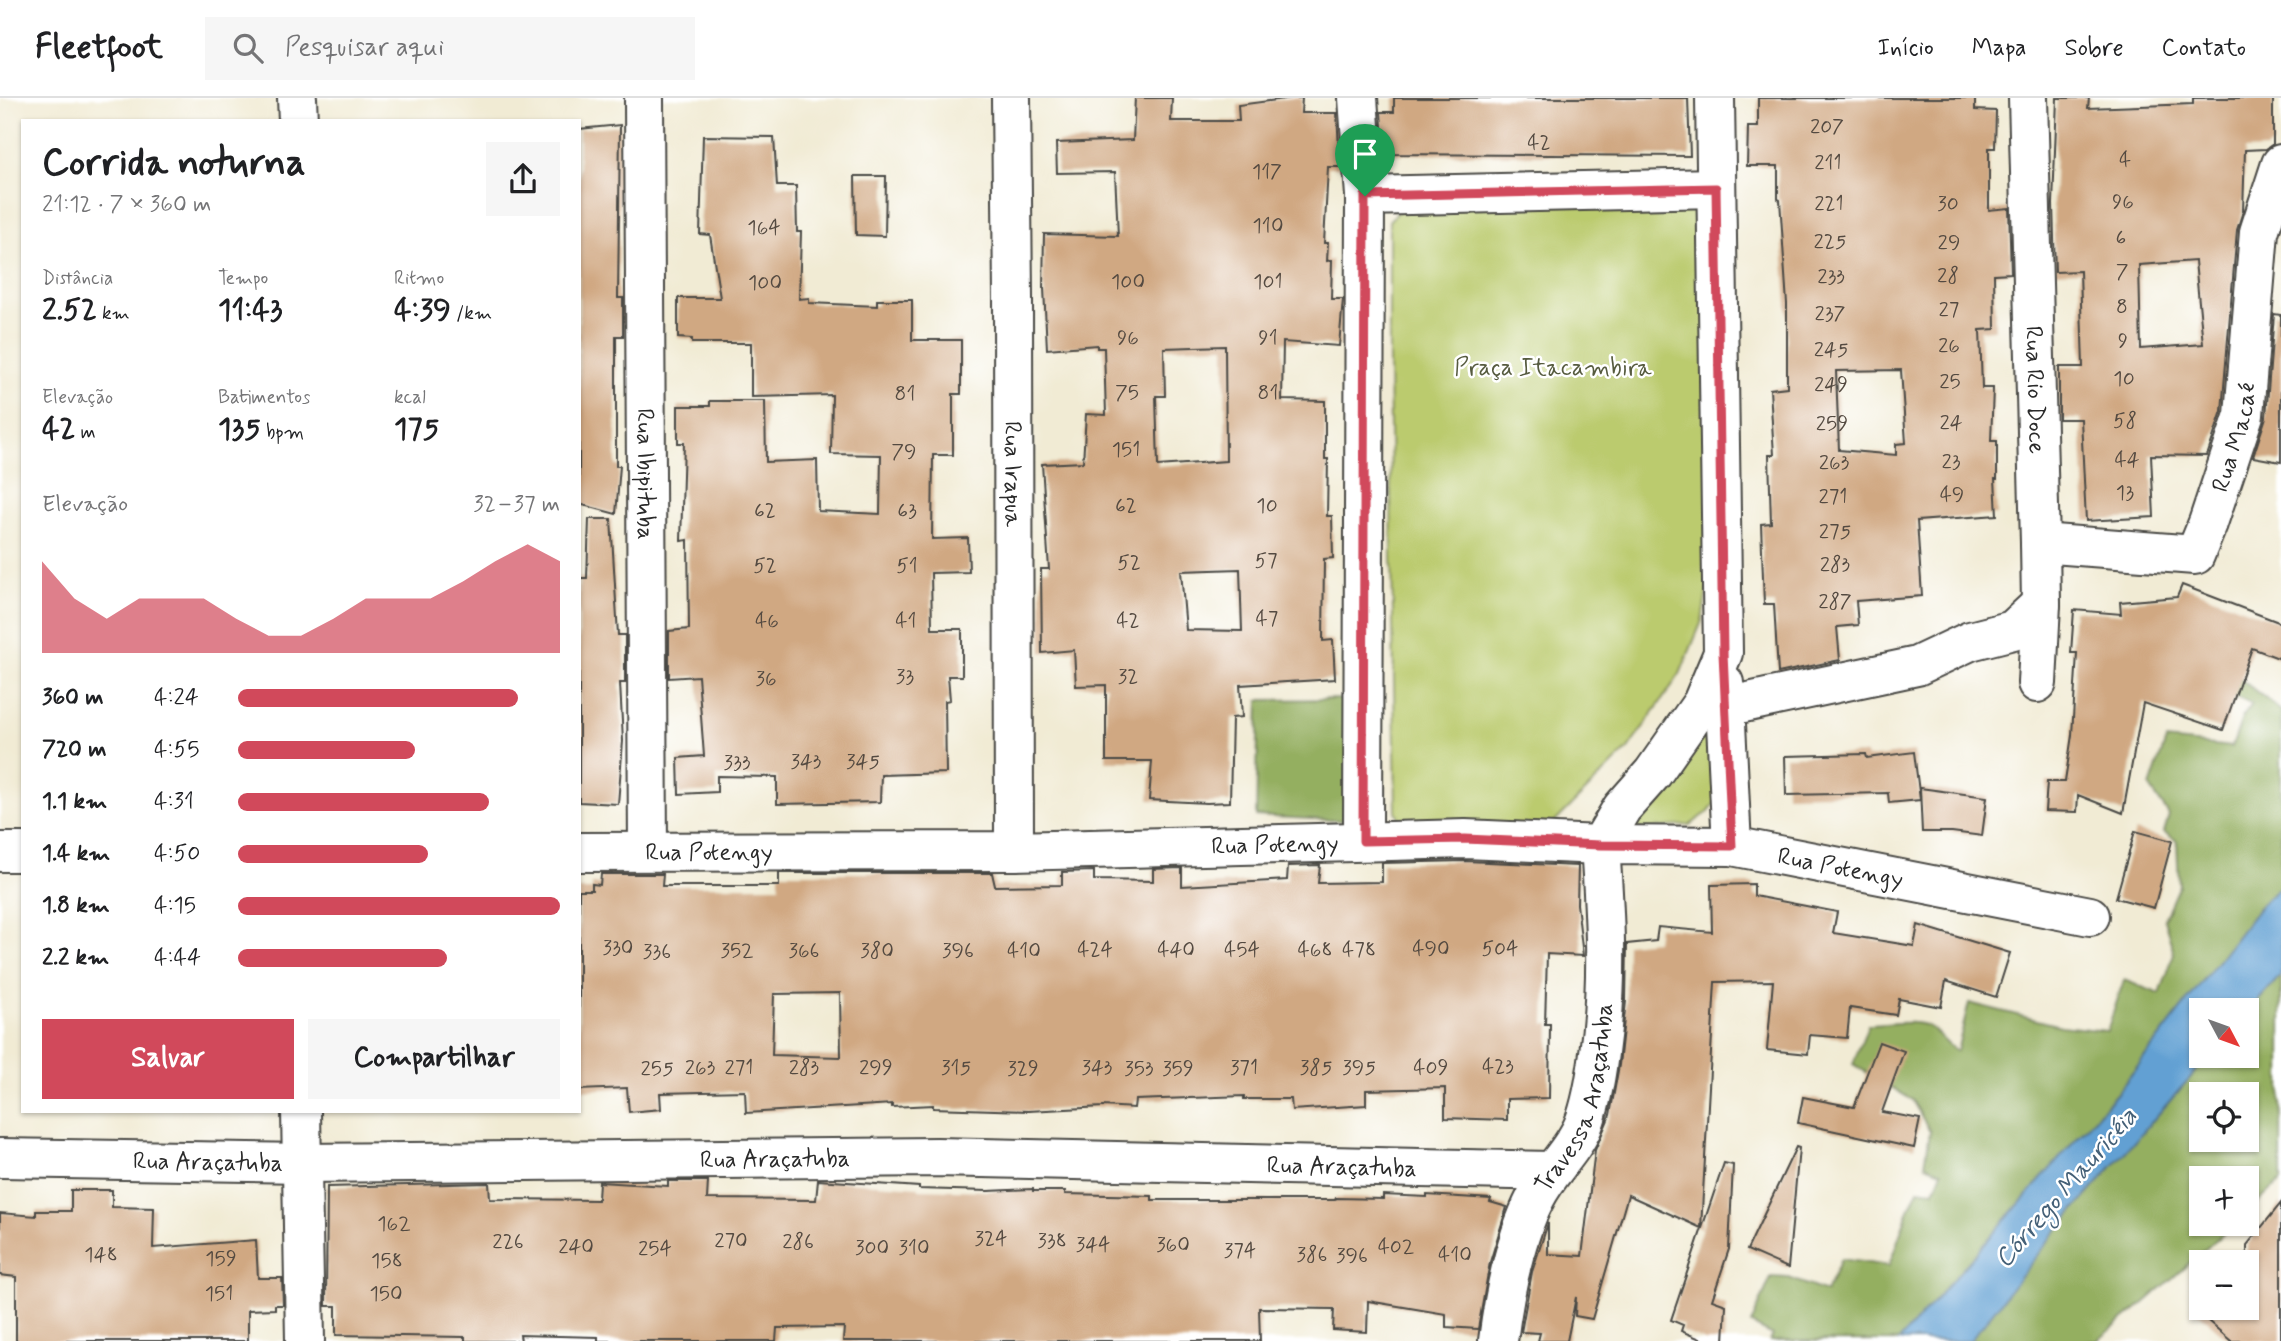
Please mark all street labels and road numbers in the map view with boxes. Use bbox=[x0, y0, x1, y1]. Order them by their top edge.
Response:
street label: Rua Rio Doce bbox=[2017, 326, 2052, 454]
street label: Rua Macaé bbox=[2205, 381, 2264, 496]
street label: Rua Ibipituba bbox=[629, 408, 660, 540]
street label: Rua Irapua bbox=[996, 421, 1027, 528]
street label: Rua Potengy bbox=[1211, 828, 1339, 863]
street label: Rua Potengy bbox=[645, 838, 773, 869]
street label: Rua Potengy bbox=[1775, 841, 1906, 896]
street label: Travessa Araçatuba bbox=[1528, 1002, 1621, 1199]
street label: Rua Araçatuba bbox=[700, 1144, 850, 1176]
street label: Rua Araçatuba bbox=[133, 1146, 283, 1180]
street label: Rua Araçatuba bbox=[1266, 1151, 1417, 1185]

